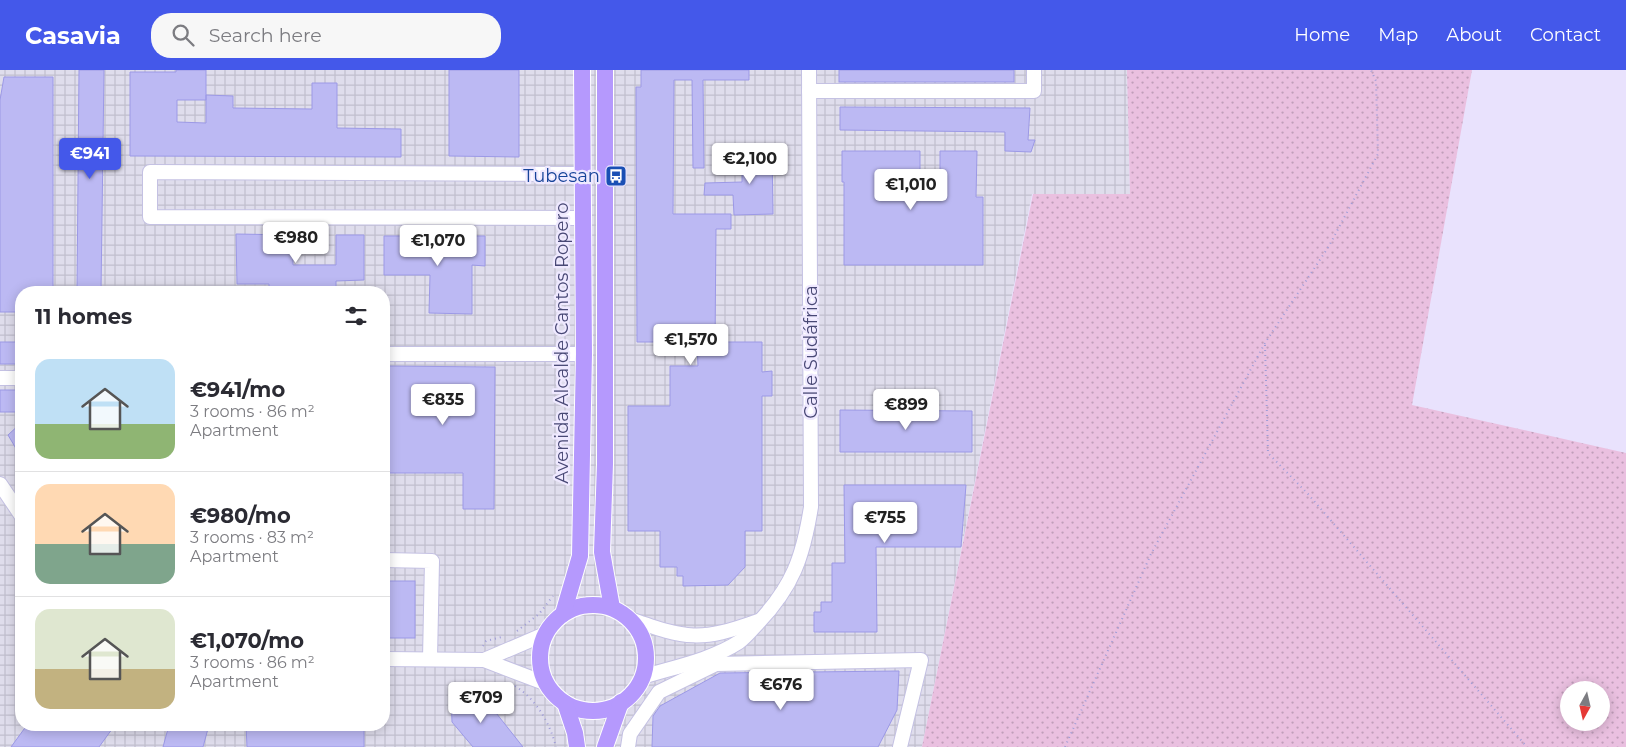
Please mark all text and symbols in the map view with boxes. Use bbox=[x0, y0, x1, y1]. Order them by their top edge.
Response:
search box bbox=[151, 13, 501, 58]
text: Casavia bbox=[25, 21, 121, 50]
icon: search bbox=[169, 21, 197, 49]
text: Search here bbox=[209, 24, 322, 47]
text: Home bbox=[1294, 24, 1350, 46]
text: Map bbox=[1378, 24, 1418, 46]
text: About bbox=[1446, 24, 1502, 46]
text: Contact bbox=[1530, 24, 1601, 46]
pin: €941 bbox=[60, 138, 120, 180]
pin: €2,100 bbox=[709, 142, 791, 185]
text: €941 bbox=[70, 144, 110, 163]
text: €2,100 bbox=[723, 149, 777, 168]
bus stop icon: Tubesan bbox=[604, 164, 628, 188]
place label: Tubesan bbox=[523, 165, 600, 187]
pin: €1,010 bbox=[870, 168, 952, 211]
text: €1,010 bbox=[885, 175, 937, 194]
street label: Avenida Alcalde Cantos Ropero bbox=[551, 202, 573, 484]
pin: €980 bbox=[266, 222, 326, 264]
pin: €1,070 bbox=[397, 224, 479, 267]
text: €980 bbox=[274, 228, 318, 247]
text: €1,070 bbox=[411, 231, 465, 250]
street label: Calle Sudáfrica bbox=[800, 285, 822, 419]
icon: filters bbox=[342, 302, 370, 330]
text: 11 homes bbox=[35, 304, 132, 329]
pin: €1,570 bbox=[650, 324, 732, 366]
text: €1,570 bbox=[664, 330, 718, 349]
text: €941/mo bbox=[190, 377, 285, 402]
icon: home bbox=[75, 379, 135, 439]
pin: €835 bbox=[413, 384, 473, 426]
pin: €899 bbox=[876, 388, 936, 431]
text: €835 bbox=[422, 390, 464, 409]
text: €899 bbox=[884, 395, 928, 414]
text: 3 rooms · 86 m² bbox=[190, 402, 315, 421]
text: Apartment bbox=[190, 421, 279, 440]
pin: €755 bbox=[855, 502, 915, 544]
text: €980/mo bbox=[190, 503, 291, 528]
icon: home bbox=[75, 504, 135, 564]
text: €755 bbox=[864, 508, 906, 527]
text: 3 rooms · 83 m² bbox=[190, 528, 314, 547]
text: Apartment bbox=[190, 547, 279, 566]
text: €1,070/mo bbox=[190, 628, 304, 653]
icon: home bbox=[75, 629, 135, 689]
text: 3 rooms · 86 m² bbox=[190, 653, 315, 672]
pin: €676 bbox=[751, 668, 811, 711]
text: Apartment bbox=[190, 672, 279, 691]
text: €676 bbox=[760, 675, 802, 694]
north arrow bbox=[1560, 681, 1610, 731]
map controls bbox=[1560, 681, 1610, 731]
pin: €709 bbox=[451, 682, 511, 724]
text: €709 bbox=[459, 688, 503, 707]

